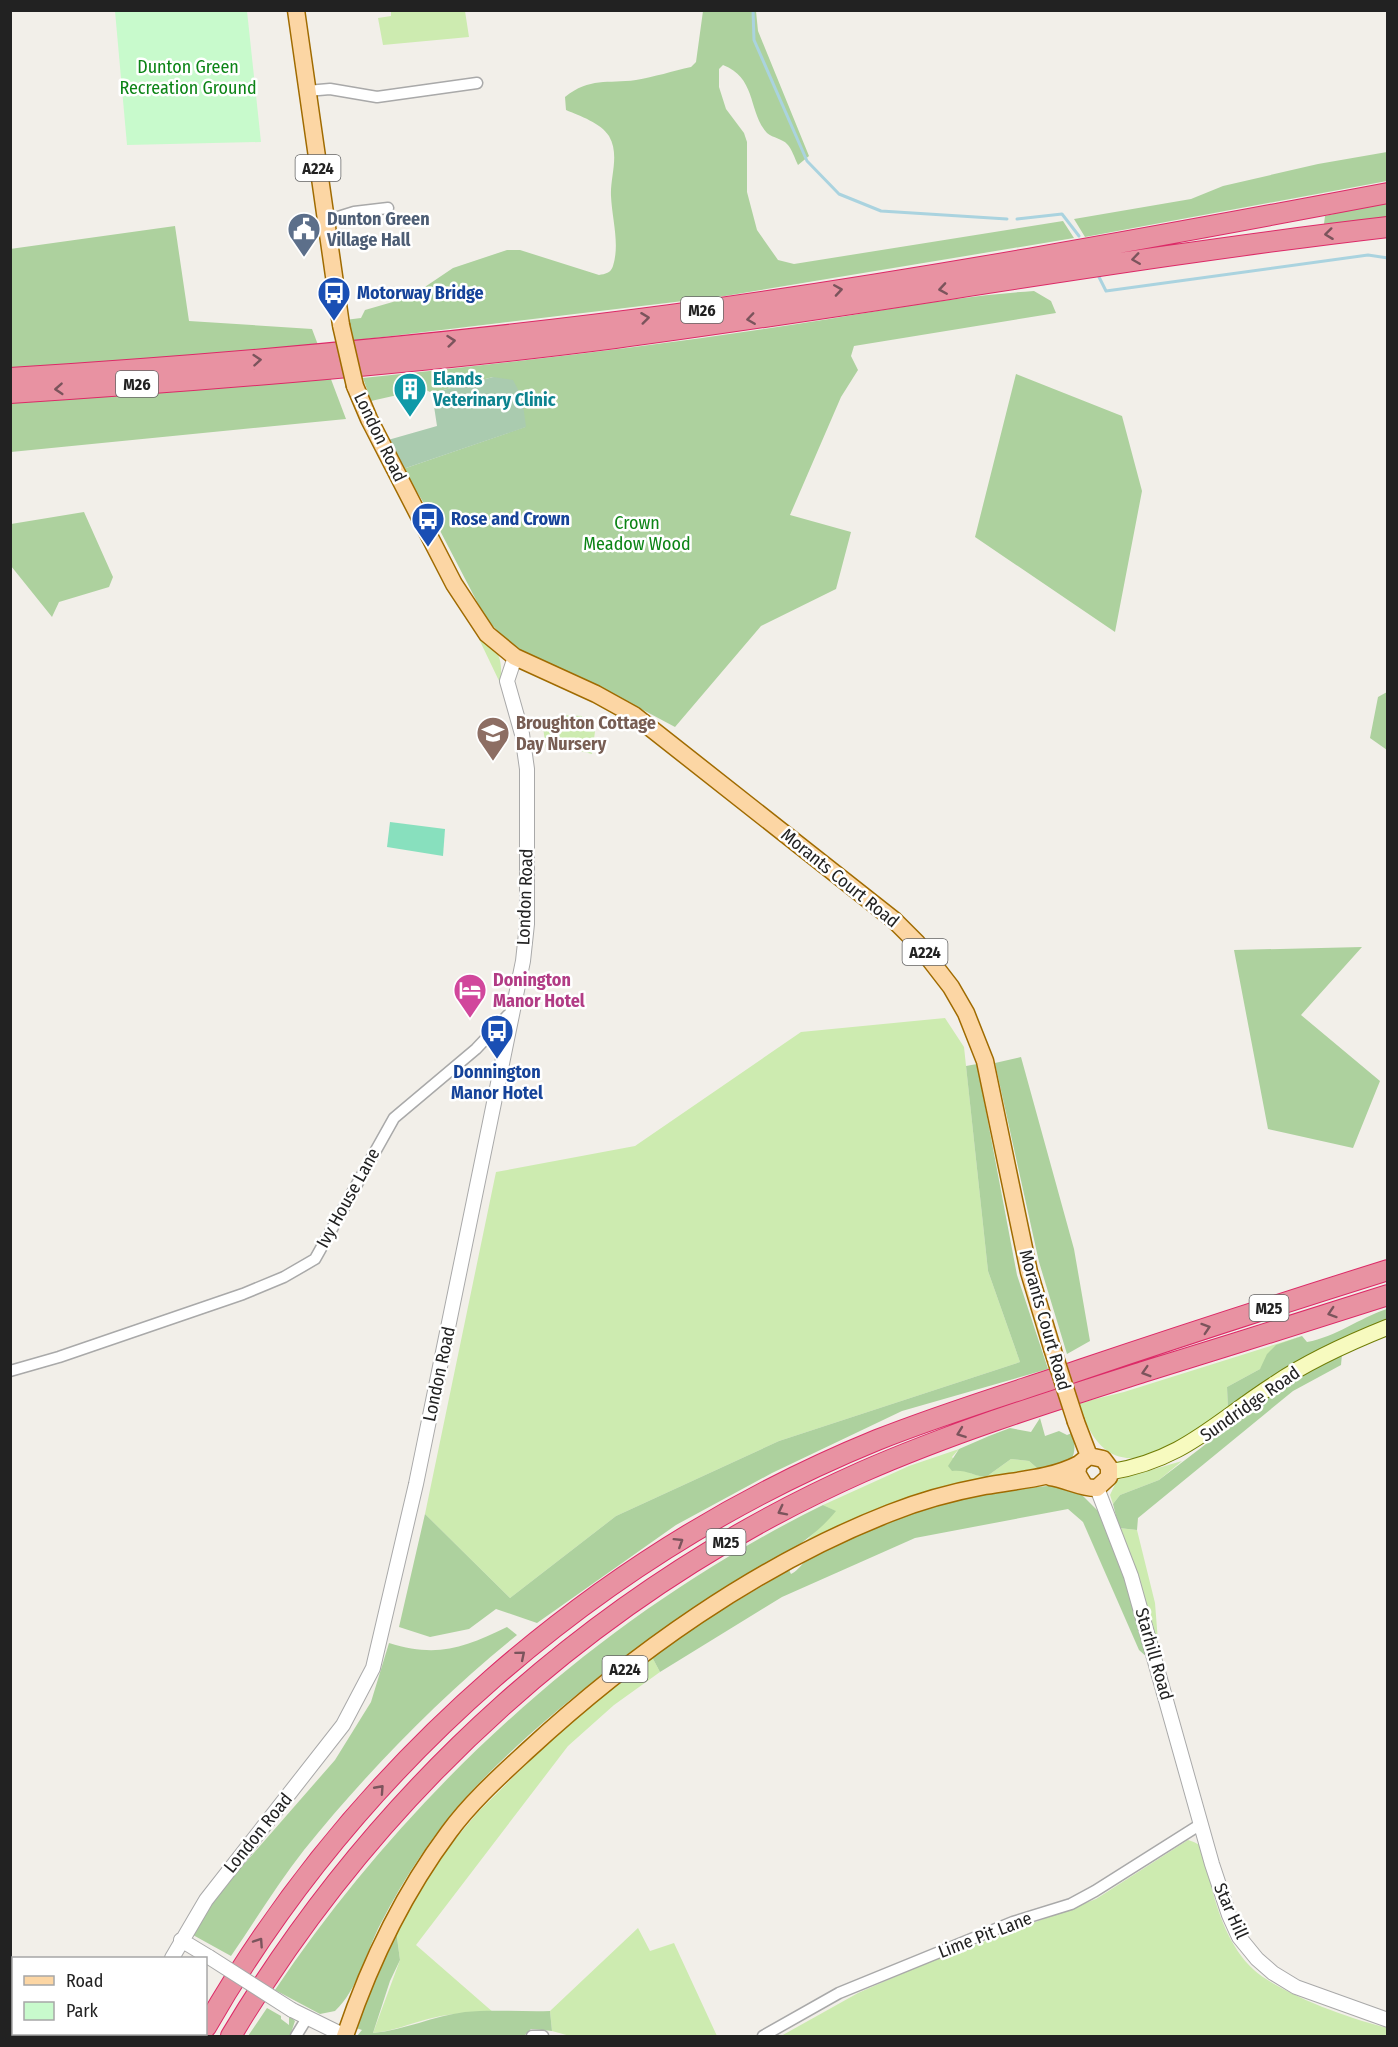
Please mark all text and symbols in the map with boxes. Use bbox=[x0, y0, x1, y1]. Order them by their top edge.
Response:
park label: Dunton Green Recreation Ground bbox=[119, 56, 257, 99]
road number: A224 bbox=[296, 155, 340, 181]
place label: Dunton Green Village Hall bbox=[326, 208, 430, 251]
public building icon: Dunton Green Village Hall bbox=[286, 211, 322, 258]
one-way arrow bbox=[1325, 227, 1334, 239]
one-way arrow bbox=[1131, 253, 1141, 265]
bus stop icon: Motorway Bridge bbox=[316, 275, 352, 322]
place label: Motorway Bridge bbox=[357, 282, 484, 304]
one-way arrow bbox=[939, 282, 948, 294]
one-way arrow bbox=[833, 284, 843, 297]
road number: M26 bbox=[681, 297, 723, 323]
one-way arrow bbox=[640, 312, 650, 325]
one-way arrow bbox=[746, 312, 755, 324]
one-way arrow bbox=[447, 335, 456, 348]
one-way arrow bbox=[253, 354, 262, 367]
place label: Elands Veterinary Clinic bbox=[432, 368, 556, 411]
road number: M26 bbox=[116, 371, 158, 397]
building icon: Elands Veterinary Clinic bbox=[392, 371, 428, 418]
one-way arrow bbox=[54, 382, 63, 395]
street label: London Road bbox=[349, 389, 411, 485]
bus stop icon: Rose and Crown bbox=[410, 501, 446, 548]
place label: Rose and Crown bbox=[451, 508, 570, 530]
park label: Crown Meadow Wood bbox=[583, 512, 691, 555]
place label: Broughton Cottage Day Nursery bbox=[516, 712, 656, 755]
school or university icon: Broughton Cottage Day Nursery bbox=[475, 715, 511, 762]
street label: Morants Court Road bbox=[777, 824, 903, 932]
street label: London Road bbox=[512, 848, 538, 946]
road number: A224 bbox=[902, 939, 948, 965]
place label: Donington Manor Hotel bbox=[493, 969, 585, 1012]
hotel icon: Donington Manor Hotel bbox=[452, 972, 488, 1019]
bus stop icon: Donnington Manor Hotel bbox=[479, 1013, 515, 1060]
place label: Donnington Manor Hotel bbox=[451, 1061, 543, 1104]
street label: Ivy House Lane bbox=[312, 1144, 384, 1252]
street label: Morants Court Road bbox=[1014, 1247, 1076, 1393]
road number: M25 bbox=[1250, 1295, 1288, 1321]
one-way arrow bbox=[1327, 1306, 1338, 1318]
one-way arrow bbox=[1200, 1323, 1211, 1335]
street label: London Road bbox=[418, 1324, 460, 1424]
street label: Sundridge Road bbox=[1196, 1362, 1304, 1446]
one-way arrow bbox=[1141, 1364, 1152, 1377]
one-way arrow bbox=[956, 1425, 966, 1438]
one-way arrow bbox=[778, 1504, 789, 1515]
road number: M25 bbox=[706, 1529, 746, 1555]
one-way arrow bbox=[673, 1538, 684, 1549]
street label: Starhill Road bbox=[1130, 1605, 1178, 1703]
one-way arrow bbox=[514, 1651, 525, 1662]
road number: A224 bbox=[602, 1656, 648, 1682]
one-way arrow bbox=[373, 1785, 384, 1796]
street label: London Road bbox=[219, 1789, 297, 1877]
street label: Star Hill bbox=[1209, 1880, 1253, 1943]
street label: Lime Pit Lane bbox=[935, 1907, 1035, 1963]
one-way arrow bbox=[252, 1938, 263, 1949]
legend bbox=[12, 1957, 207, 2035]
text: Road bbox=[66, 1970, 103, 1992]
text: Park bbox=[66, 2000, 99, 2022]

